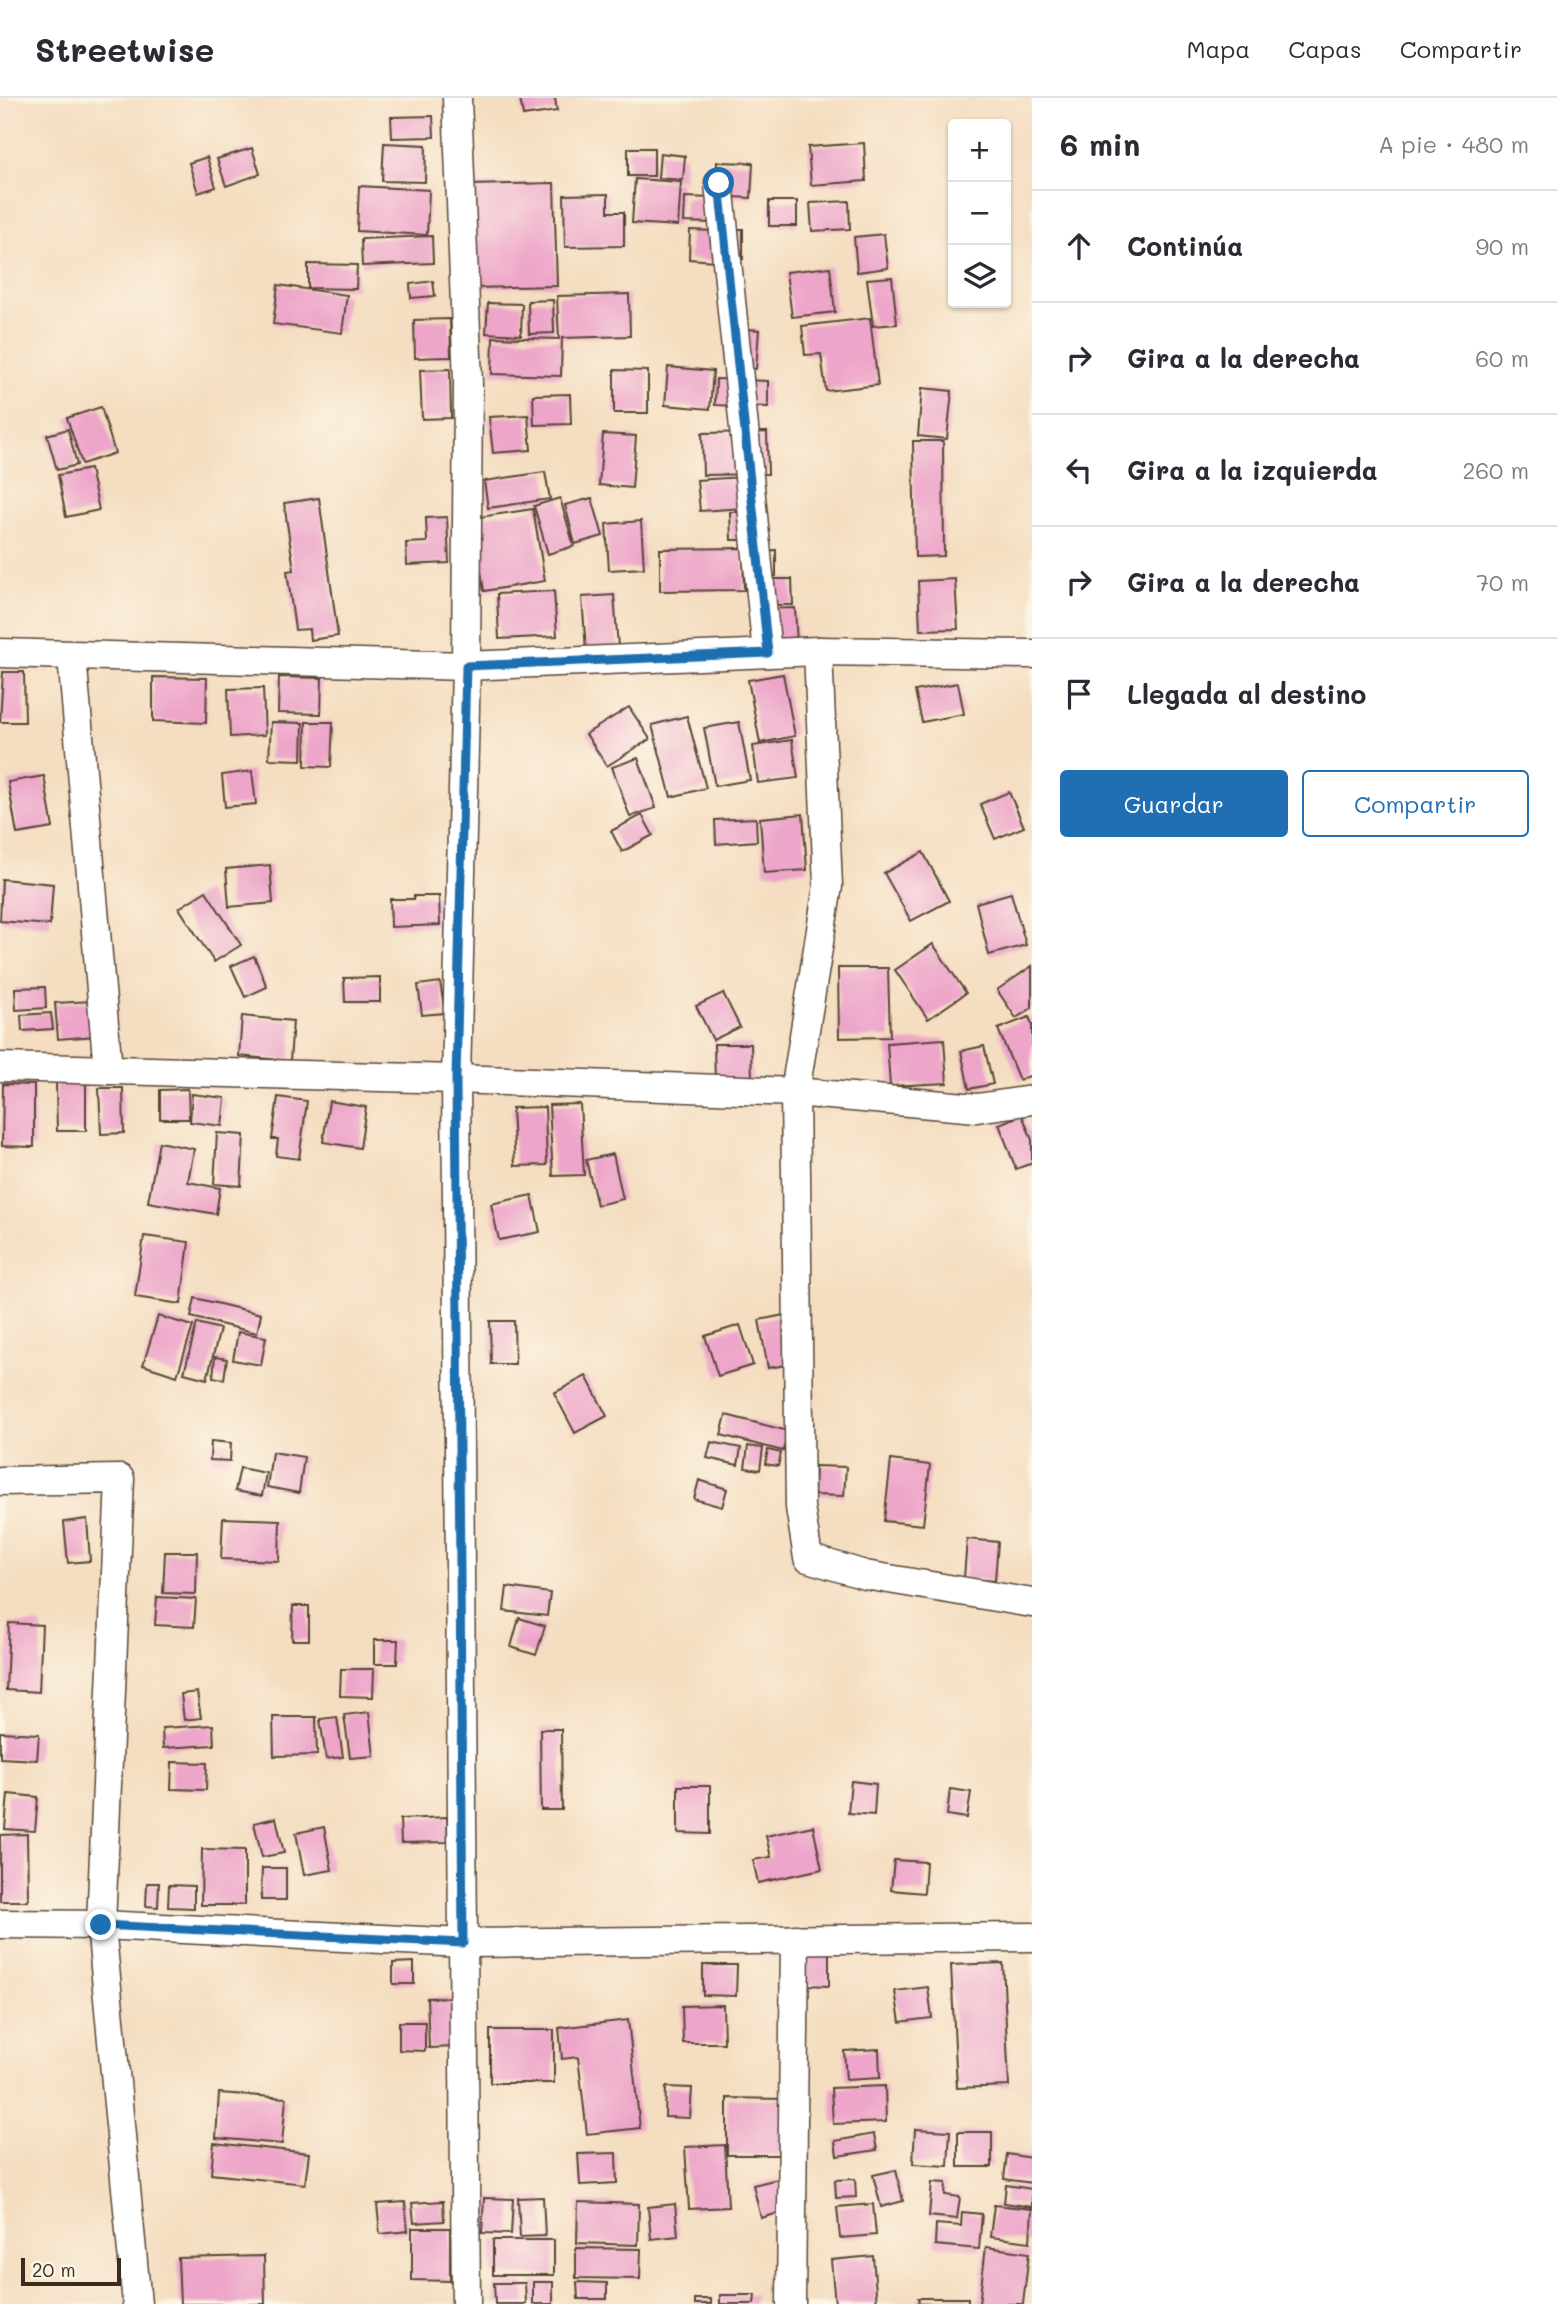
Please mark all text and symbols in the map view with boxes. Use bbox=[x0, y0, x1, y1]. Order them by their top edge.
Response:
text: Streetwise bbox=[35, 27, 214, 70]
text: Mapa bbox=[1186, 33, 1250, 64]
text: Capas bbox=[1288, 33, 1362, 64]
text: Compartir bbox=[1400, 33, 1522, 64]
map controls bbox=[948, 119, 1011, 308]
button: + bbox=[948, 119, 1011, 182]
text: 6 min bbox=[1060, 124, 1140, 164]
text: A pie · 480 m bbox=[1378, 129, 1529, 159]
route start bbox=[703, 167, 734, 198]
button: − bbox=[948, 182, 1011, 245]
icon: ahead bbox=[1060, 227, 1098, 265]
text: Continúa bbox=[1127, 229, 1243, 263]
text: 90 m bbox=[1476, 231, 1529, 261]
button: layers bbox=[948, 245, 1011, 308]
icon: right bbox=[1060, 339, 1098, 377]
text: Gira a la derecha bbox=[1127, 341, 1360, 375]
text: 60 m bbox=[1475, 343, 1529, 373]
icon: left bbox=[1060, 451, 1098, 489]
text: Gira a la izquierda bbox=[1127, 453, 1378, 487]
text: 260 m bbox=[1462, 455, 1529, 485]
icon: right bbox=[1060, 563, 1098, 601]
text: Gira a la derecha bbox=[1127, 565, 1360, 599]
text: 70 m bbox=[1476, 567, 1529, 597]
icon: arrive bbox=[1060, 675, 1098, 713]
text: Llegada al destino bbox=[1127, 677, 1366, 711]
button: Guardar bbox=[1060, 770, 1288, 837]
button: Compartir bbox=[1302, 770, 1529, 837]
route end bbox=[85, 1909, 116, 1940]
scale bar bbox=[21, 2255, 121, 2287]
text: 20 m bbox=[32, 2257, 76, 2282]

